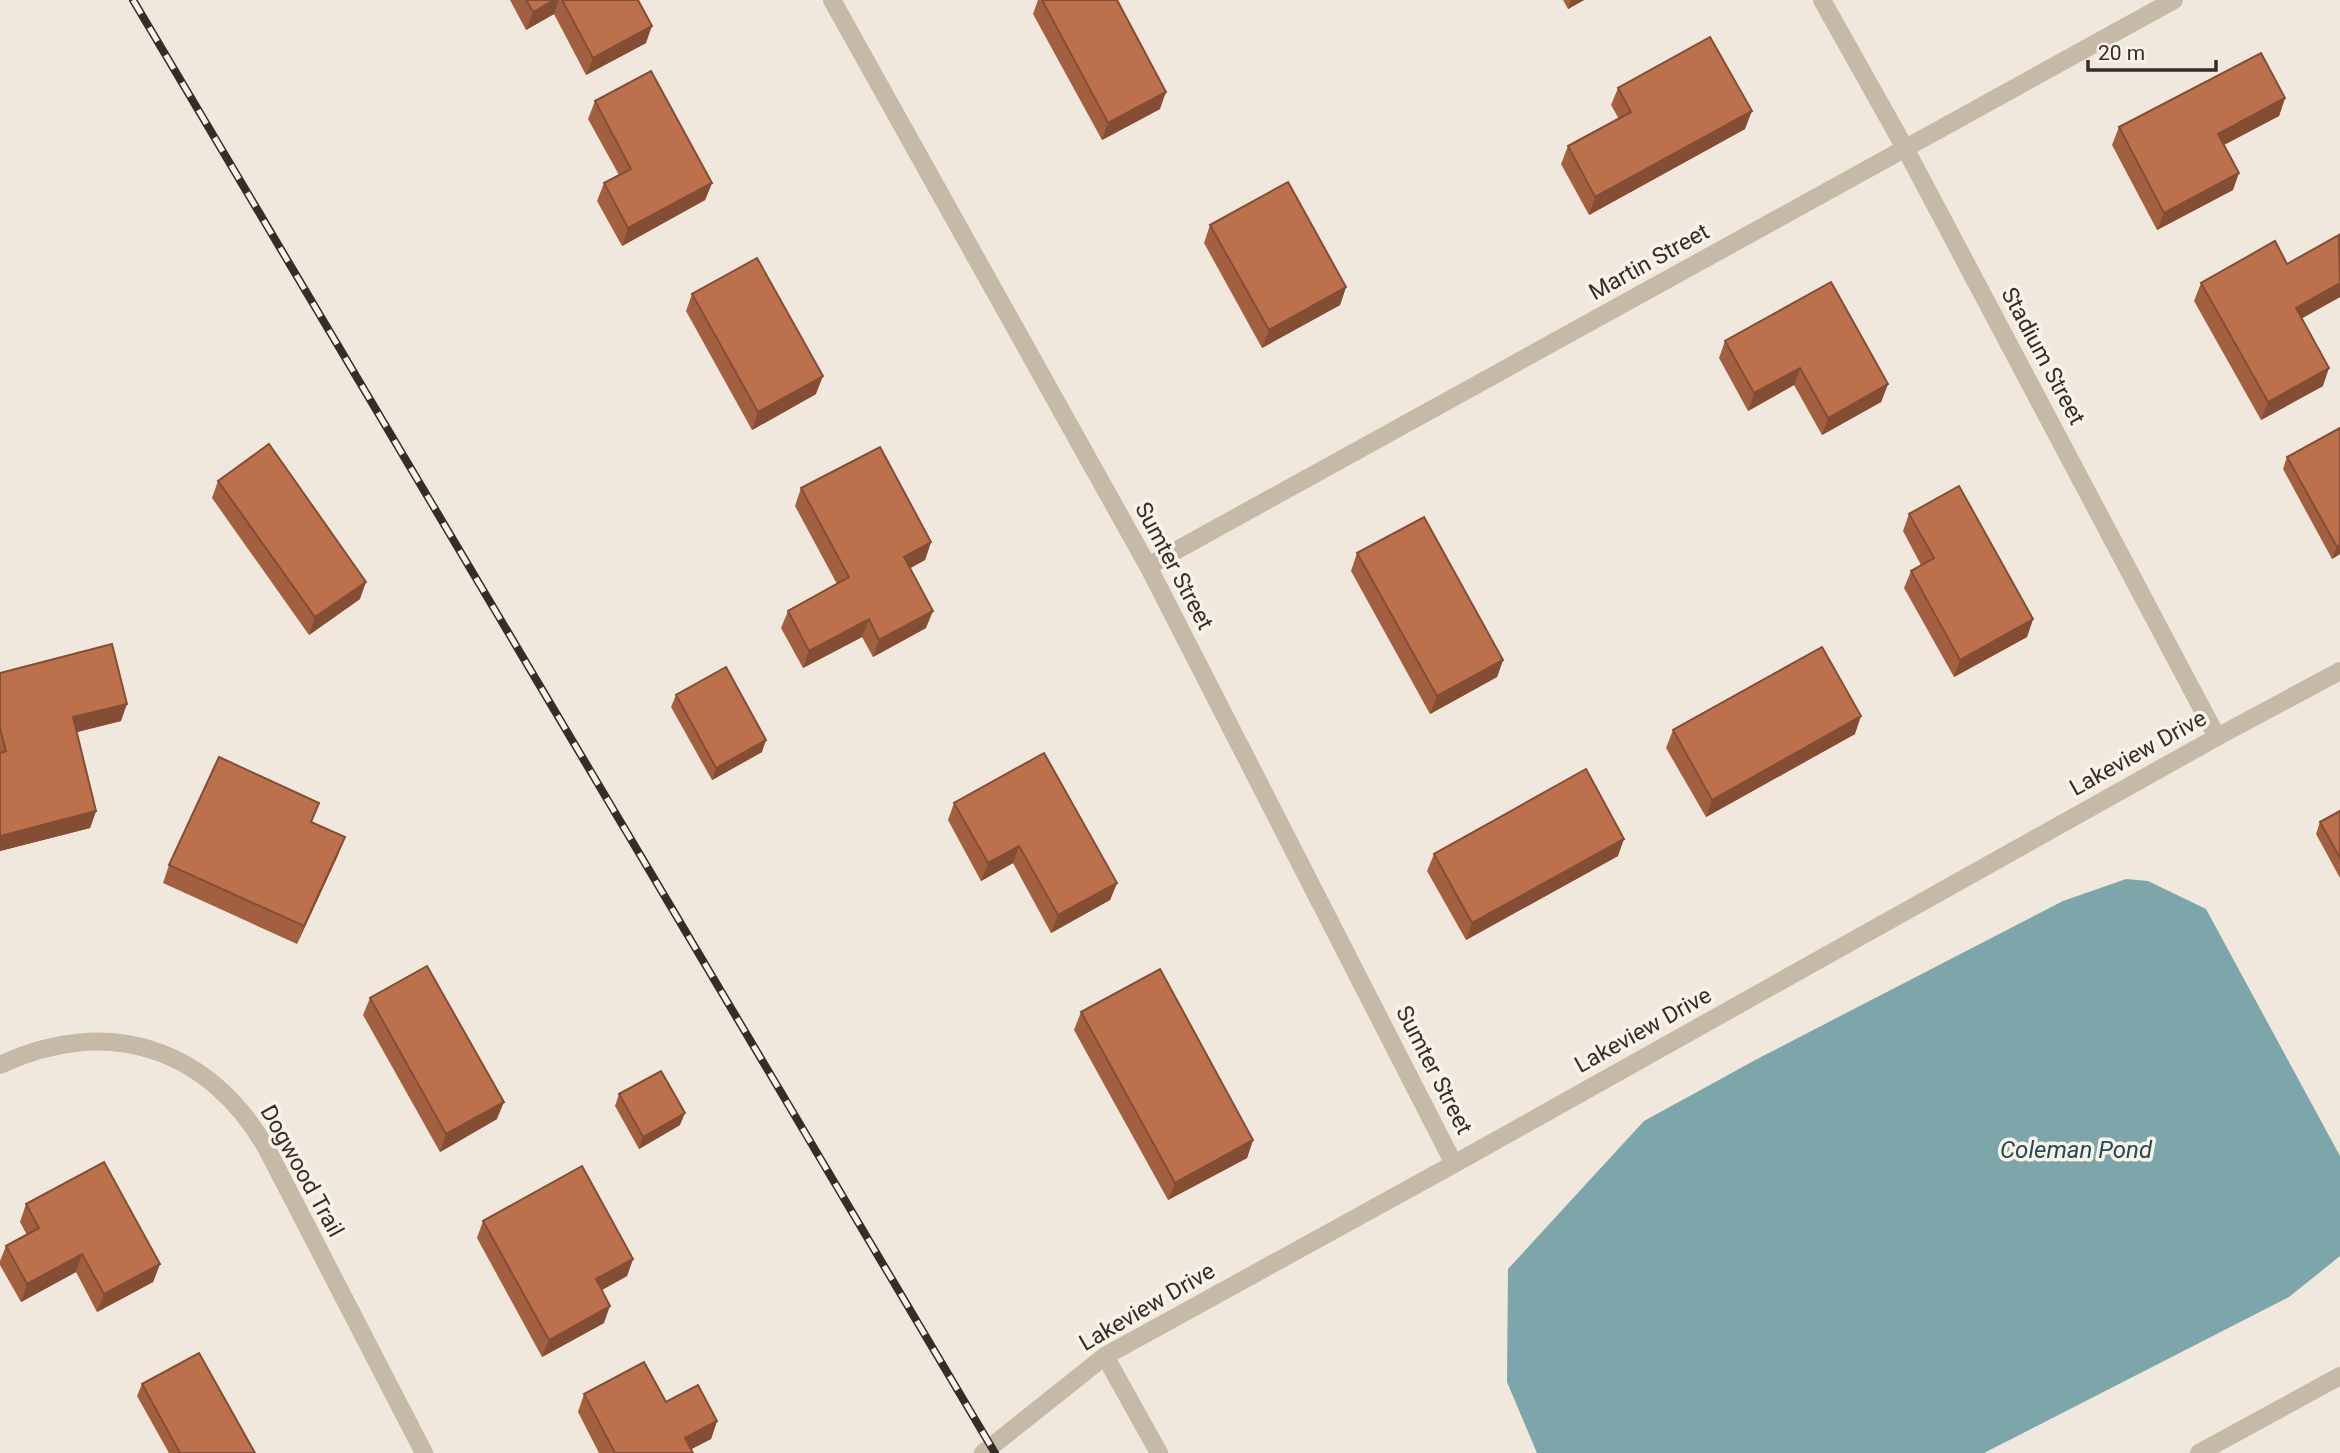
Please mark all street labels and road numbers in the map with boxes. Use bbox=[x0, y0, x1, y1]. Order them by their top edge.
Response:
street label: Martin Street bbox=[1584, 218, 1714, 306]
street label: Stadium Street bbox=[1996, 283, 2090, 429]
street label: Sumter Street bbox=[1129, 498, 1219, 634]
street label: Lakeview Drive bbox=[2065, 704, 2211, 802]
street label: Lakeview Drive bbox=[1570, 981, 1716, 1079]
street label: Sumter Street bbox=[1390, 1001, 1478, 1139]
street label: Dogwood Trail bbox=[255, 1100, 349, 1242]
street label: Lakeview Drive bbox=[1074, 1257, 1220, 1357]

